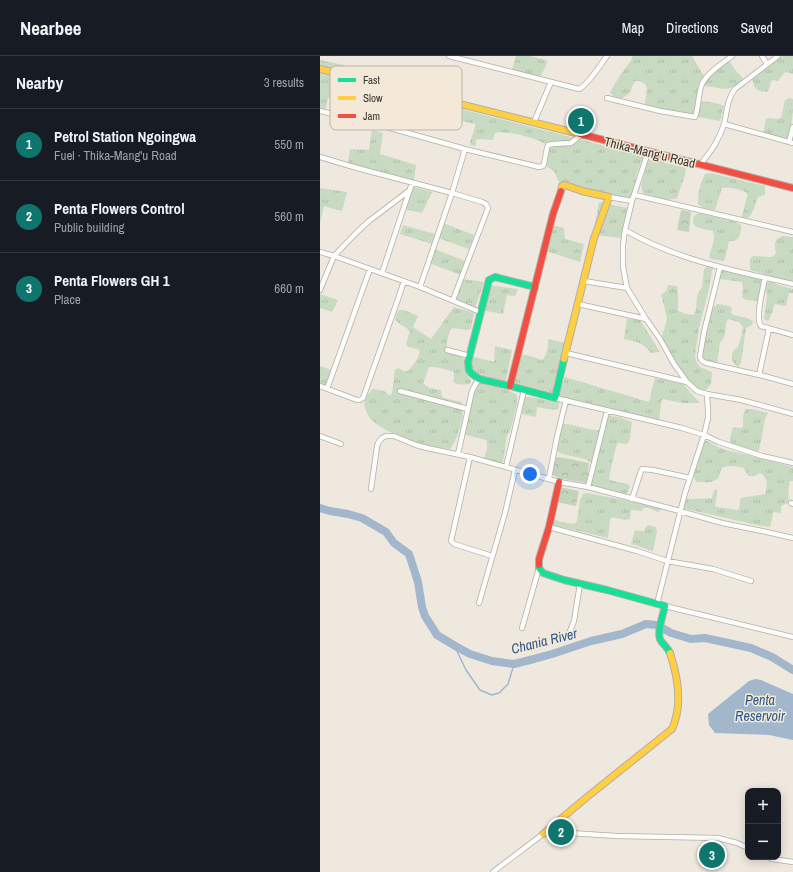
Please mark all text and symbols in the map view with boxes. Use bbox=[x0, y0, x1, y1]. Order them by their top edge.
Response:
text: Nearbee bbox=[20, 15, 81, 41]
text: Map bbox=[622, 19, 644, 37]
text: Directions bbox=[666, 19, 718, 37]
text: Saved bbox=[740, 19, 773, 37]
legend bbox=[330, 66, 462, 130]
text: Nearby bbox=[16, 71, 63, 94]
text: Fast bbox=[363, 73, 381, 87]
text: 3 results bbox=[264, 74, 304, 91]
text: Slow bbox=[363, 91, 383, 105]
pin: 1 bbox=[568, 106, 594, 136]
text: Jam bbox=[363, 109, 380, 123]
text: Petrol Station Ngoingwa bbox=[54, 126, 196, 147]
street label: Thika-Mang'u Road bbox=[603, 133, 697, 172]
text: 1 bbox=[26, 136, 32, 153]
text: 550 m bbox=[274, 136, 304, 153]
text: Fuel · Thika-Mang'u Road bbox=[54, 147, 177, 164]
text: Penta Flowers Control bbox=[54, 198, 185, 219]
text: 2 bbox=[26, 208, 32, 225]
text: 560 m bbox=[274, 208, 304, 225]
text: Public building bbox=[54, 219, 125, 236]
text: Penta Flowers GH 1 bbox=[54, 270, 170, 291]
text: 3 bbox=[26, 280, 32, 297]
text: 660 m bbox=[274, 280, 304, 297]
text: Place bbox=[54, 291, 81, 308]
your location bbox=[520, 464, 540, 484]
water label: Chania River bbox=[509, 624, 580, 658]
water label: Penta Reservoir bbox=[735, 691, 786, 725]
map controls bbox=[745, 788, 781, 860]
button: + bbox=[745, 788, 781, 824]
pin: 2 bbox=[548, 817, 574, 847]
button: − bbox=[745, 824, 781, 860]
pin: 3 bbox=[699, 840, 725, 870]

